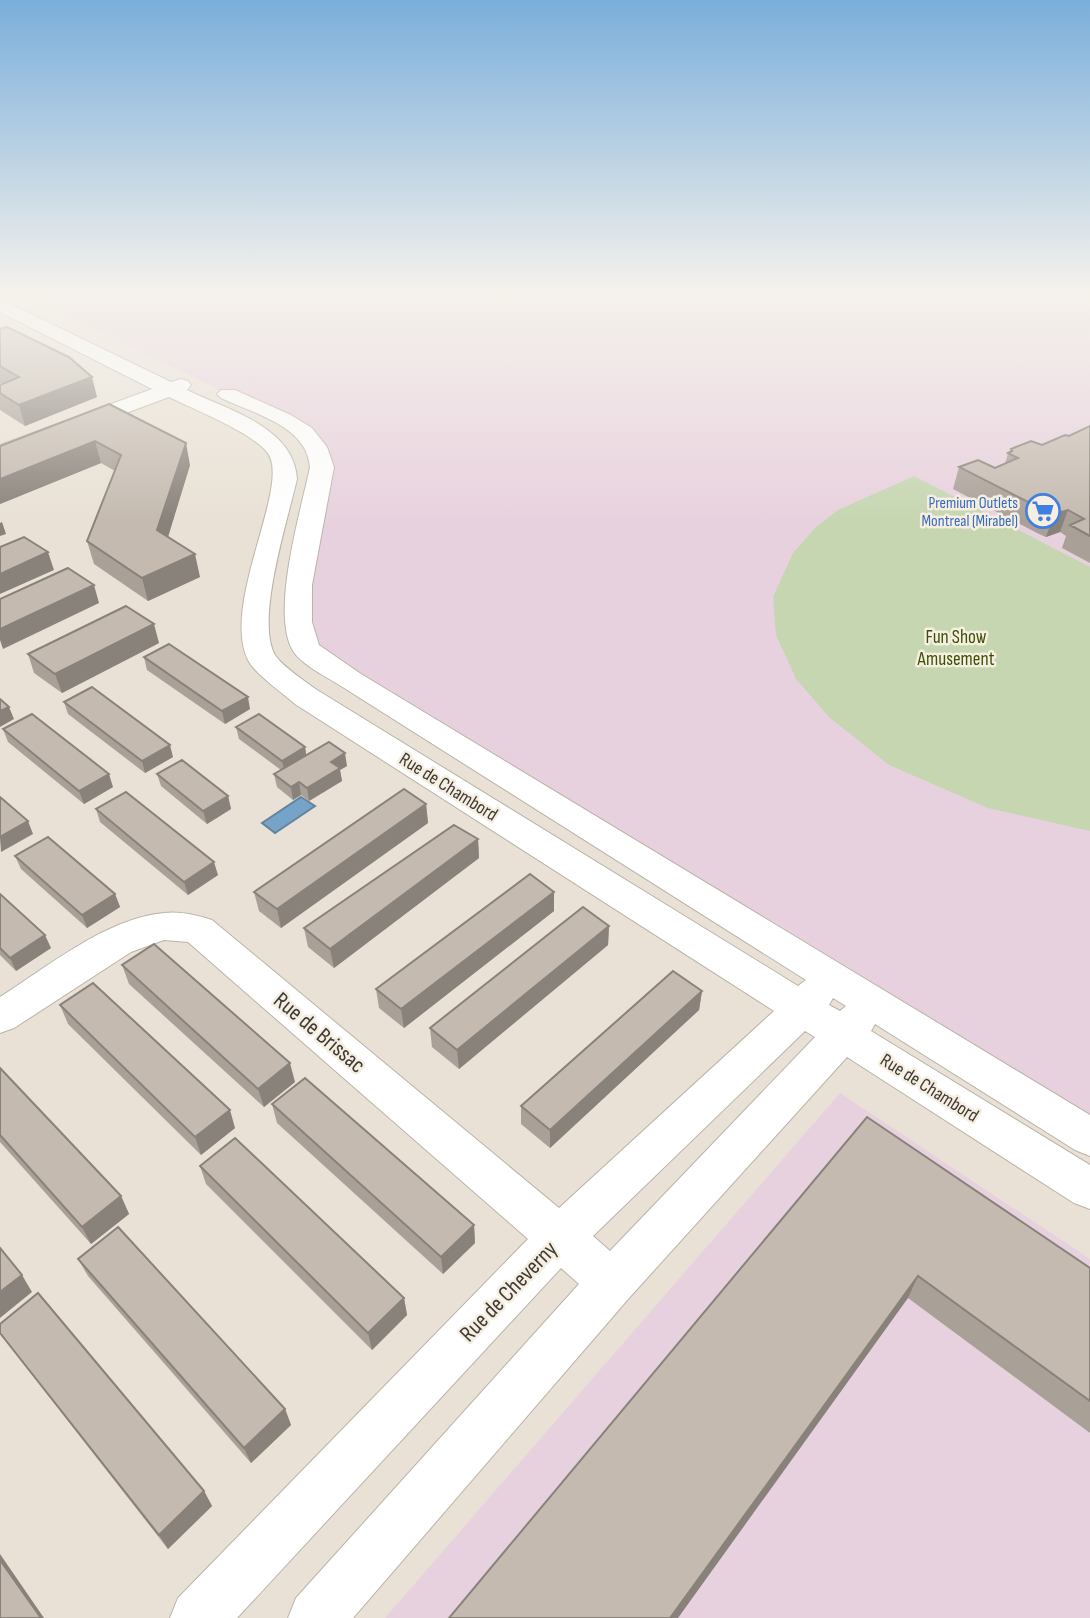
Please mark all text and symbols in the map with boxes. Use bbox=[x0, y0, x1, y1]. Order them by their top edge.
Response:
supermarket icon: Premium Outlets Montreal (Mirabel) bbox=[1024, 492, 1062, 530]
place label: Premium Outlets Montreal (Mirabel) bbox=[922, 494, 1018, 531]
park label: Fun Show Amusement bbox=[917, 626, 995, 671]
street label: Rue de Chambord bbox=[395, 748, 502, 827]
street label: Rue de Brissac bbox=[268, 986, 371, 1079]
street label: Rue de Chambord bbox=[876, 1049, 983, 1128]
street label: Rue de Cheverny bbox=[454, 1236, 564, 1348]

